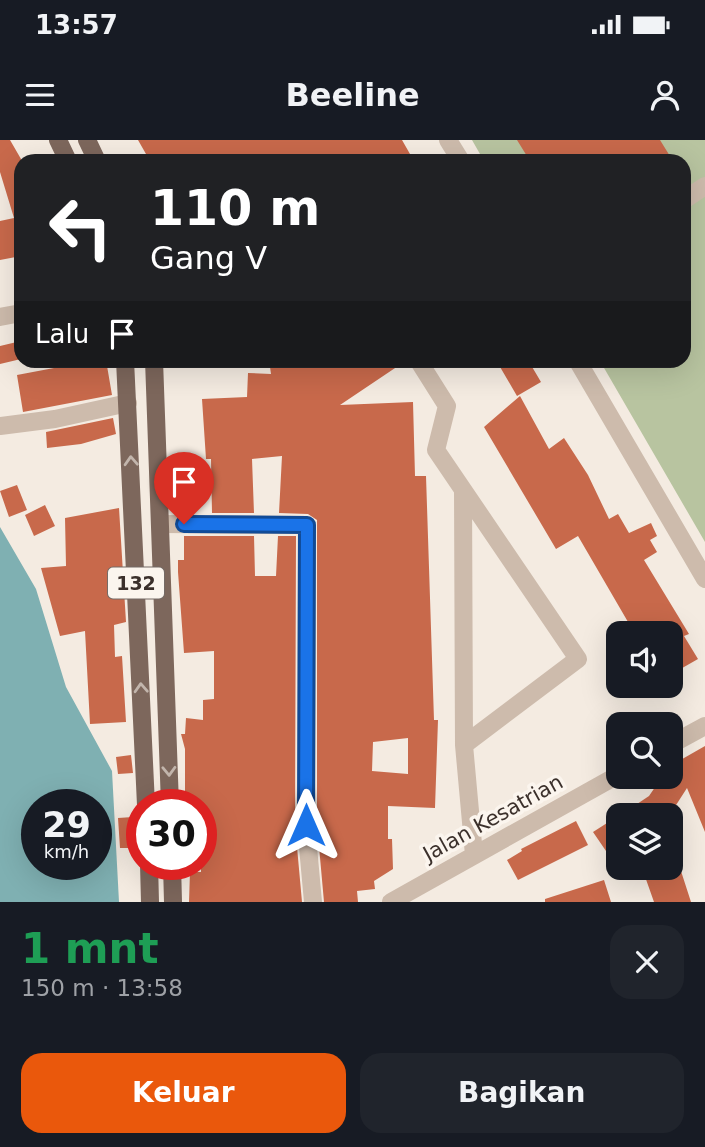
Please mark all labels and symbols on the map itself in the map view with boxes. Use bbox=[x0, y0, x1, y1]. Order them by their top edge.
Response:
pin bbox=[154, 452, 214, 524]
one-way arrow bbox=[123, 455, 138, 466]
road number: 132 bbox=[108, 568, 164, 598]
one-way arrow bbox=[133, 682, 148, 693]
one-way arrow bbox=[161, 766, 176, 777]
street label: Jalan Kesatrian bbox=[417, 770, 567, 867]
position arrow bbox=[269, 788, 343, 862]
speed limit sign: 30 bbox=[126, 789, 217, 880]

